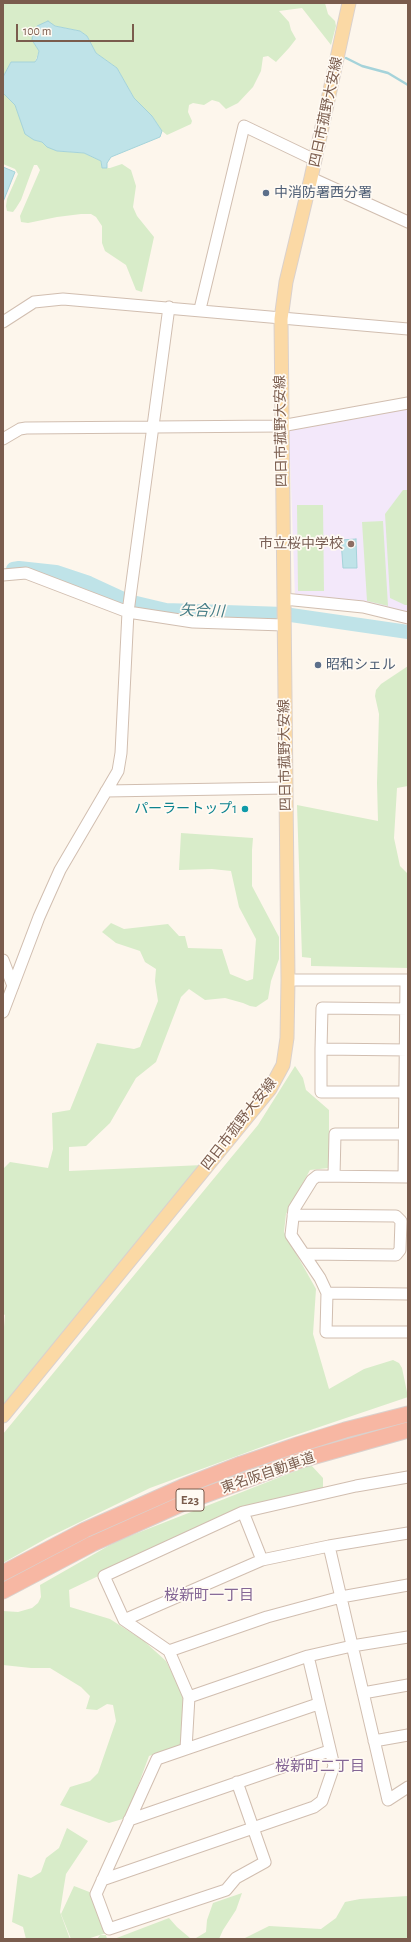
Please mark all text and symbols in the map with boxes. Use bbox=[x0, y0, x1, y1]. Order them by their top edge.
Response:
scale bar bbox=[18, 16, 136, 42]
text: 100 m bbox=[23, 25, 51, 37]
street label: 四日市菰野大安線 bbox=[306, 55, 346, 169]
place label: 中消防署西分署 bbox=[274, 185, 372, 201]
marker: 中消防署西分署 bbox=[261, 188, 271, 198]
street label: 四日市菰野大安線 bbox=[272, 375, 290, 487]
place label: 市立桜中学校 bbox=[259, 536, 343, 552]
marker: 市立桜中学校 bbox=[346, 539, 356, 549]
water label: 矢合川 bbox=[179, 601, 225, 621]
place label: 昭和シェル bbox=[326, 657, 396, 673]
marker: 昭和シェル bbox=[313, 660, 323, 670]
street label: 四日市菰野大安線 bbox=[276, 699, 294, 811]
place label: パーラートップ1 bbox=[134, 801, 237, 817]
marker: パーラートップ1 bbox=[240, 804, 250, 814]
street label: 四日市菰野大安線 bbox=[198, 1075, 280, 1173]
street label: 東名阪自動車道 bbox=[219, 1449, 317, 1497]
road number: E23 bbox=[176, 1489, 204, 1511]
district label: 桜新町一丁目 bbox=[164, 1586, 254, 1604]
district label: 桜新町二丁目 bbox=[275, 1757, 365, 1775]

